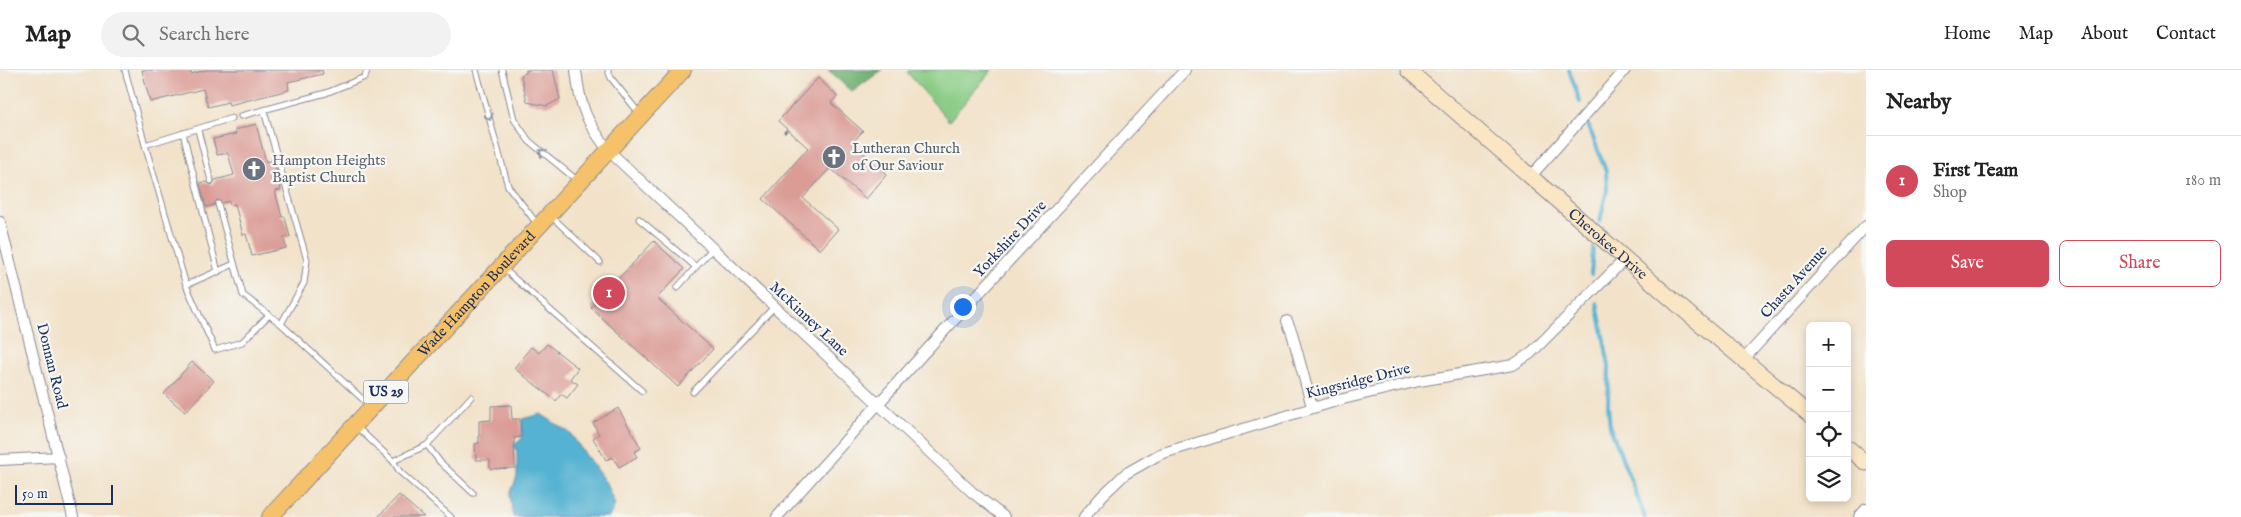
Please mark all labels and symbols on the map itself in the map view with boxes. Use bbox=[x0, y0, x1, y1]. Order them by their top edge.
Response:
one-way arrow bbox=[483, 113, 494, 121]
place label: Lutheran Church of Our Saviour bbox=[852, 139, 960, 175]
church icon: Lutheran Church of Our Saviour bbox=[821, 144, 847, 170]
one-way arrow bbox=[539, 149, 548, 158]
place label: Hampton Heights Baptist Church bbox=[272, 151, 386, 187]
church icon: Hampton Heights Baptist Church bbox=[241, 156, 267, 182]
street label: Yorkshire Drive bbox=[969, 196, 1051, 282]
street label: Cherokee Drive bbox=[1564, 204, 1652, 284]
street label: Wade Hampton Boulevard bbox=[413, 226, 540, 361]
street label: Chasta Avenue bbox=[1756, 242, 1832, 322]
pin: 1 bbox=[593, 274, 625, 312]
street label: McKinney Lane bbox=[766, 278, 852, 360]
your location bbox=[950, 294, 976, 320]
street label: Donnan Road bbox=[32, 321, 72, 412]
street label: Kingsridge Drive bbox=[1304, 359, 1412, 403]
road number: US 29 bbox=[364, 381, 408, 404]
scale bar bbox=[15, 482, 112, 505]

